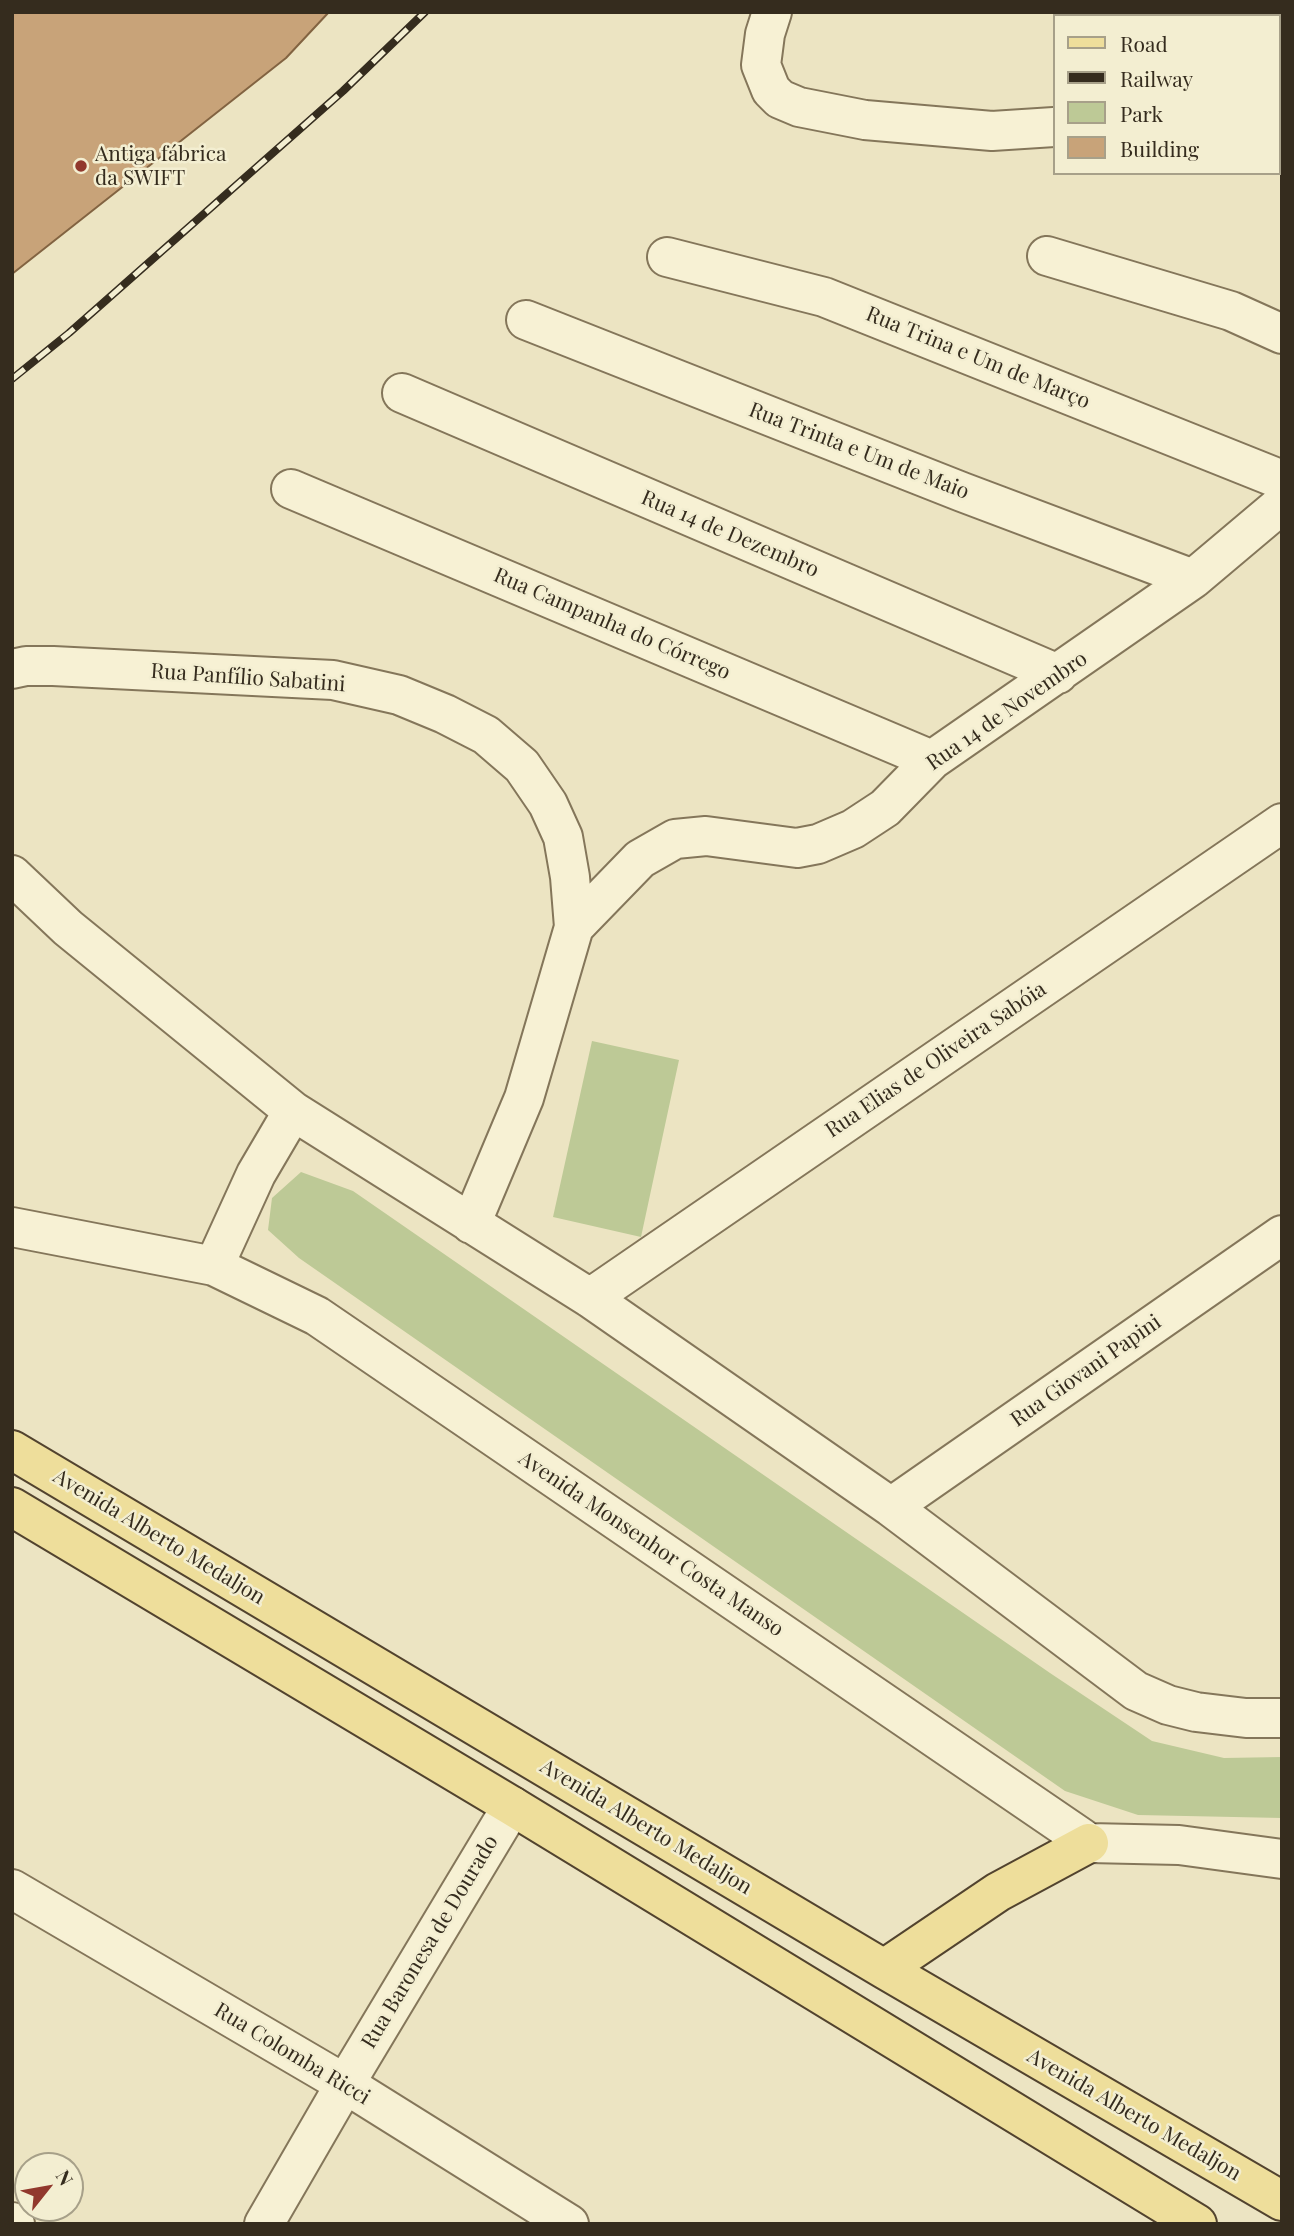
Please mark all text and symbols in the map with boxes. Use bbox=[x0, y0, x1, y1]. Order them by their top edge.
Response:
legend bbox=[1052, 14, 1280, 175]
text: Road bbox=[1120, 29, 1168, 57]
text: Railway bbox=[1120, 64, 1193, 92]
text: Park bbox=[1120, 99, 1163, 127]
text: Building bbox=[1120, 134, 1199, 162]
place label: Antiga fábrica da SWIFT bbox=[95, 141, 226, 191]
marker: Antiga fábrica da SWIFT bbox=[73, 158, 89, 174]
street label: Rua Trina e Um de Março bbox=[862, 301, 1094, 415]
street label: Rua Trinta e Um de Maio bbox=[745, 397, 973, 505]
street label: Rua 14 de Dezembro bbox=[638, 485, 822, 583]
street label: Rua Campanha do Córrego bbox=[490, 563, 734, 685]
street label: Rua 14 de Novembro bbox=[922, 646, 1092, 776]
street label: Rua Panfílio Sabatini bbox=[150, 659, 346, 697]
street label: Rua Elias de Oliveira Sabóia bbox=[821, 977, 1051, 1143]
street label: Rua Giovani Papini bbox=[1006, 1310, 1166, 1432]
street label: Avenida Monsenhor Costa Manso bbox=[514, 1446, 788, 1642]
street label: Avenida Alberto Medaljon bbox=[49, 1464, 269, 1610]
street label: Avenida Alberto Medaljon bbox=[536, 1754, 756, 1900]
street label: Rua Baronesa de Dourado bbox=[356, 1831, 504, 2053]
street label: Rua Colomba Ricci bbox=[210, 1998, 374, 2110]
street label: Avenida Alberto Medaljon bbox=[1023, 2043, 1245, 2187]
north arrow bbox=[14, 2152, 84, 2222]
text: N bbox=[51, 2165, 80, 2190]

